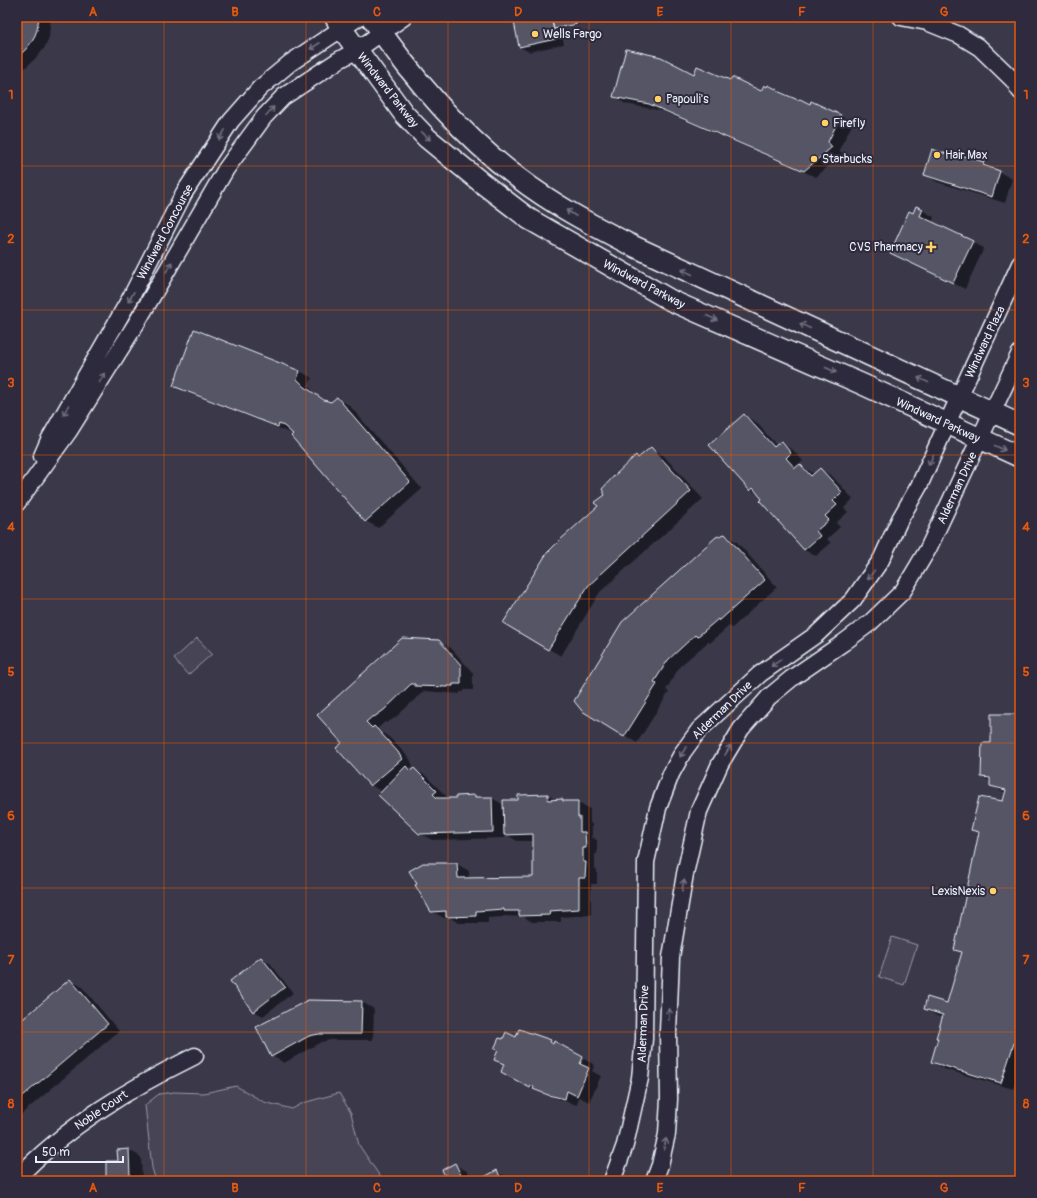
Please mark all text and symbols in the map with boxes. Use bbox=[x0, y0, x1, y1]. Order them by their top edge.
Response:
text: A bbox=[89, 4, 98, 20]
text: B bbox=[231, 4, 239, 20]
text: C bbox=[373, 4, 381, 20]
text: D bbox=[514, 4, 522, 20]
text: E bbox=[657, 4, 664, 20]
text: F bbox=[798, 4, 806, 20]
text: G bbox=[940, 4, 949, 20]
place label: Wells Fargo bbox=[543, 27, 602, 42]
marker: Wells Fargo bbox=[530, 29, 540, 39]
one-way arrow bbox=[309, 43, 321, 51]
street label: Windward Parkway bbox=[354, 50, 422, 131]
text: 1 bbox=[8, 87, 14, 103]
text: 1 bbox=[1023, 87, 1029, 103]
place label: Papouli's bbox=[666, 92, 709, 107]
marker: Papouli's bbox=[653, 94, 663, 104]
one-way arrow bbox=[265, 106, 275, 116]
place label: Firefly bbox=[833, 116, 865, 131]
marker: Firefly bbox=[820, 118, 830, 128]
one-way arrow bbox=[217, 129, 225, 141]
one-way arrow bbox=[421, 131, 431, 141]
place label: Hair Max bbox=[945, 148, 987, 163]
marker: Hair Max bbox=[932, 150, 942, 160]
place label: Starbucks bbox=[822, 152, 873, 167]
marker: Starbucks bbox=[809, 154, 819, 164]
street label: Windward Concourse bbox=[134, 182, 197, 282]
one-way arrow bbox=[566, 209, 577, 217]
text: 2 bbox=[7, 231, 15, 247]
text: 2 bbox=[1022, 231, 1030, 247]
place label: CVS Pharmacy bbox=[849, 240, 923, 255]
marker: CVS Pharmacy bbox=[926, 242, 936, 252]
street label: Windward Parkway bbox=[600, 256, 687, 312]
one-way arrow bbox=[166, 261, 174, 273]
one-way arrow bbox=[681, 268, 693, 275]
one-way arrow bbox=[126, 291, 134, 303]
street label: Windward Plaza bbox=[962, 303, 1009, 381]
one-way arrow bbox=[705, 315, 717, 322]
one-way arrow bbox=[799, 322, 811, 329]
one-way arrow bbox=[824, 367, 836, 374]
one-way arrow bbox=[98, 373, 106, 384]
text: 3 bbox=[7, 375, 15, 391]
text: 3 bbox=[1022, 375, 1030, 391]
one-way arrow bbox=[918, 376, 930, 384]
street label: Windward Parkway bbox=[893, 394, 982, 446]
one-way arrow bbox=[62, 404, 70, 416]
one-way arrow bbox=[994, 445, 1006, 452]
street label: Alderman Drive bbox=[934, 450, 981, 527]
one-way arrow bbox=[927, 453, 934, 465]
text: 4 bbox=[7, 519, 15, 535]
text: 4 bbox=[1022, 519, 1030, 535]
one-way arrow bbox=[867, 569, 875, 580]
one-way arrow bbox=[771, 659, 782, 667]
text: 5 bbox=[7, 664, 15, 680]
text: 5 bbox=[1022, 664, 1030, 680]
street label: Alderman Drive bbox=[689, 678, 756, 743]
one-way arrow bbox=[725, 744, 733, 756]
one-way arrow bbox=[679, 746, 687, 758]
text: 6 bbox=[7, 808, 15, 824]
text: 6 bbox=[1022, 808, 1030, 824]
one-way arrow bbox=[679, 879, 687, 892]
place label: LexisNexis bbox=[931, 884, 986, 899]
marker: LexisNexis bbox=[988, 886, 998, 896]
text: 7 bbox=[8, 952, 15, 968]
text: 7 bbox=[1023, 952, 1030, 968]
street label: Alderman Drive bbox=[635, 985, 652, 1063]
one-way arrow bbox=[665, 1008, 672, 1021]
street label: Noble Court bbox=[72, 1087, 131, 1134]
text: 8 bbox=[8, 1096, 15, 1112]
text: 8 bbox=[1023, 1096, 1030, 1112]
one-way arrow bbox=[661, 1137, 669, 1150]
scale bar bbox=[36, 1138, 123, 1164]
text: 50 m bbox=[42, 1145, 70, 1160]
text: A bbox=[89, 1180, 98, 1196]
text: B bbox=[231, 1180, 239, 1196]
text: C bbox=[373, 1180, 381, 1196]
text: D bbox=[514, 1180, 522, 1196]
text: E bbox=[657, 1180, 664, 1196]
text: F bbox=[798, 1180, 806, 1196]
text: G bbox=[940, 1180, 949, 1196]

